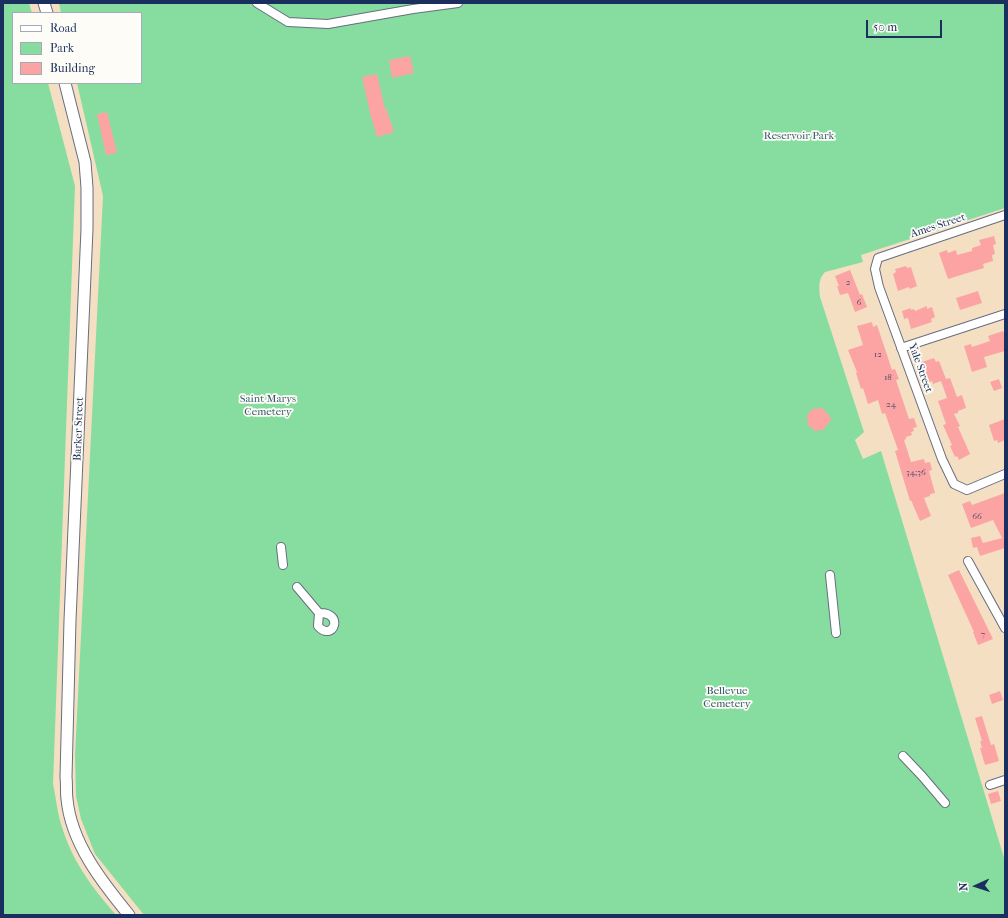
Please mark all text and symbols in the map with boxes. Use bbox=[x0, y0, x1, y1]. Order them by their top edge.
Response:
legend bbox=[12, 12, 142, 84]
scale bar bbox=[868, 12, 944, 38]
text: 50 m bbox=[873, 20, 897, 34]
text: Road bbox=[50, 21, 77, 35]
text: Park bbox=[50, 41, 74, 55]
text: Building bbox=[50, 61, 95, 75]
park label: Reservoir Park bbox=[764, 129, 834, 143]
street label: Ames Street bbox=[909, 211, 967, 241]
house number: 2 bbox=[846, 278, 850, 288]
house number: 6 bbox=[857, 298, 861, 308]
street label: Yale Street bbox=[905, 342, 935, 394]
house number: 12 bbox=[874, 350, 882, 360]
house number: 18 bbox=[884, 373, 892, 383]
park label: Saint Marys Cemetery bbox=[240, 392, 296, 418]
street label: Barker Street bbox=[71, 397, 87, 461]
house number: 24 bbox=[886, 400, 896, 410]
house number: 34;36 bbox=[906, 468, 926, 478]
house number: 66 bbox=[972, 512, 982, 522]
house number: 7 bbox=[981, 630, 985, 640]
park label: Bellevue Cemetery bbox=[703, 684, 751, 710]
north arrow bbox=[956, 866, 996, 906]
text: N bbox=[957, 882, 970, 891]

